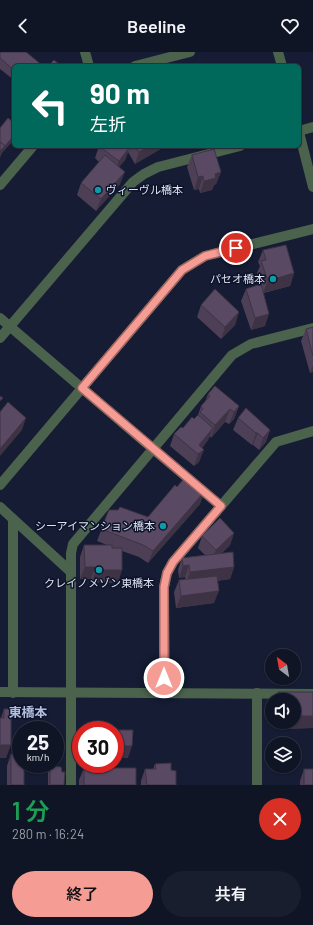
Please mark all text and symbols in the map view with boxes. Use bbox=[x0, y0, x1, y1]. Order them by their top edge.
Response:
icon: back bbox=[12, 15, 34, 37]
text: Beeline bbox=[127, 15, 186, 37]
icon: heart bbox=[279, 15, 301, 37]
text: 90 m bbox=[90, 76, 150, 110]
icon: left bbox=[24, 80, 76, 132]
text: 左折 bbox=[90, 113, 126, 135]
place label: ヴィーヴル橋本 bbox=[106, 183, 183, 196]
marker: ヴィーヴル橋本 bbox=[93, 185, 103, 195]
pin bbox=[219, 231, 253, 265]
icon: arrive bbox=[225, 237, 247, 259]
place label: パセオ橋本 bbox=[210, 272, 265, 285]
marker: パセオ橋本 bbox=[268, 274, 278, 284]
place label: シーアイマンション橋本 bbox=[35, 519, 155, 532]
marker: シーアイマンション橋本 bbox=[158, 521, 168, 531]
marker: クレイノメゾン東橋本 bbox=[94, 565, 104, 575]
place label: クレイノメゾン東橋本 bbox=[44, 576, 154, 589]
north arrow bbox=[265, 649, 301, 685]
map controls bbox=[265, 649, 301, 773]
position arrow bbox=[143, 657, 185, 699]
button: sound bbox=[265, 693, 301, 729]
district label: 東橋本 bbox=[8, 704, 48, 720]
speed limit sign: 30 bbox=[72, 721, 124, 773]
text: 25 bbox=[27, 730, 49, 754]
button: layers bbox=[265, 737, 301, 773]
text: km/h bbox=[27, 751, 49, 763]
text: 1 分 bbox=[12, 796, 49, 825]
button: close bbox=[259, 798, 301, 840]
text: 280 m · 16:24 bbox=[12, 826, 84, 842]
button: 終了 bbox=[12, 871, 153, 917]
button: 共有 bbox=[161, 871, 301, 917]

